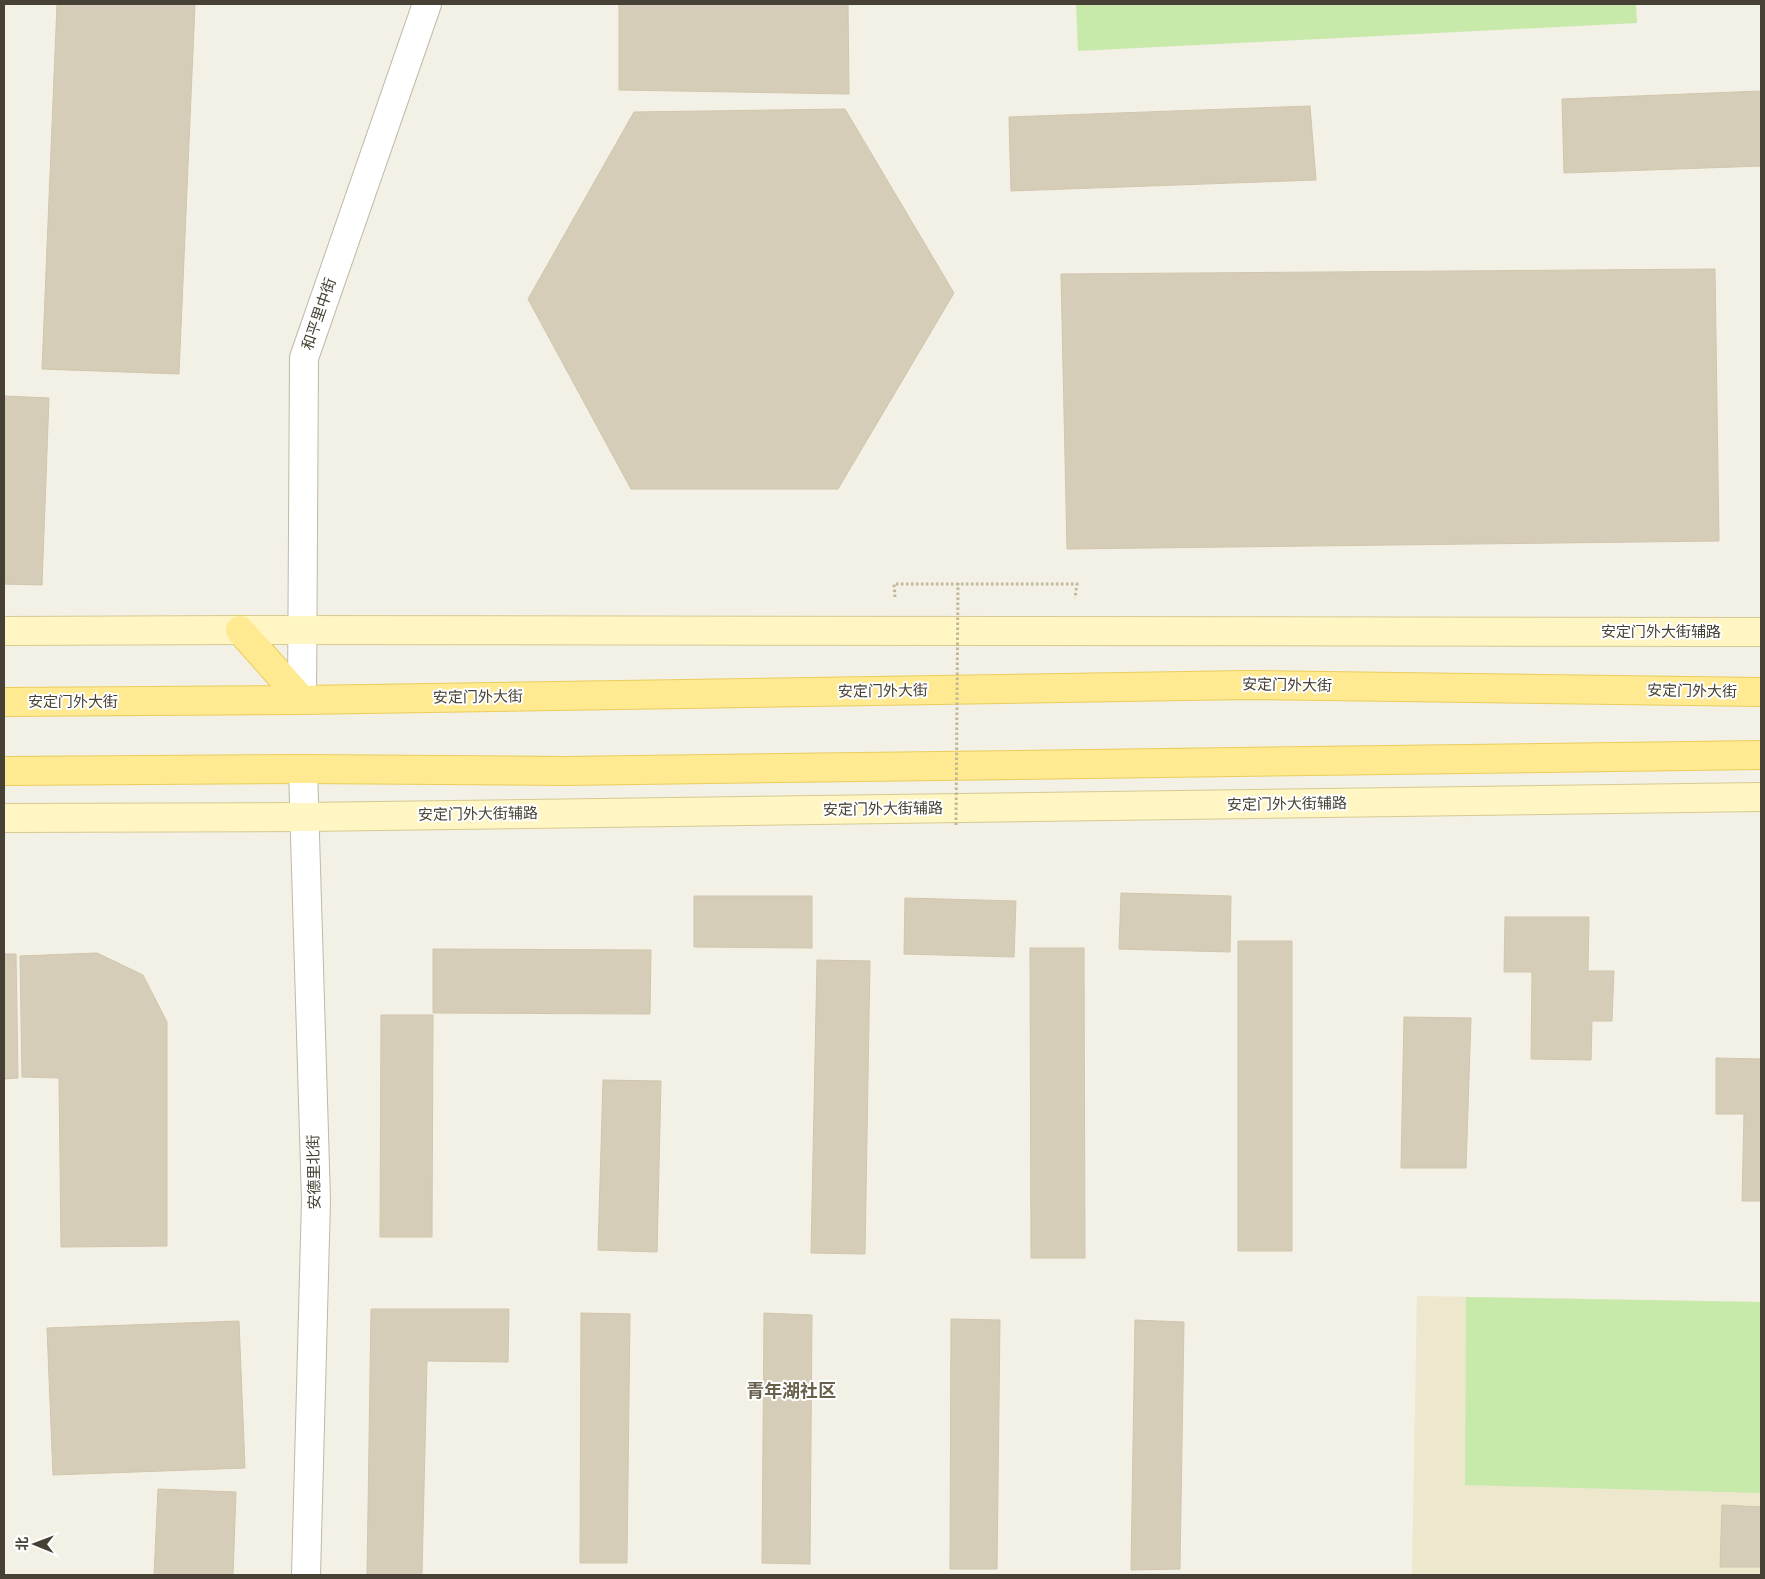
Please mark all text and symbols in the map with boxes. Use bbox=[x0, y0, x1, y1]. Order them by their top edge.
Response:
street label: 和平里中街 bbox=[299, 276, 339, 352]
street label: 安定门外大街辅路 bbox=[1601, 624, 1721, 640]
street label: 安定门外大街 bbox=[1242, 676, 1332, 694]
street label: 安定门外大街 bbox=[838, 682, 928, 700]
street label: 安定门外大街 bbox=[1647, 682, 1737, 700]
street label: 安定门外大街 bbox=[433, 688, 523, 706]
street label: 安定门外大街 bbox=[28, 694, 118, 710]
street label: 安定门外大街辅路 bbox=[1227, 795, 1347, 813]
street label: 安定门外大街辅路 bbox=[823, 800, 943, 818]
street label: 安定门外大街辅路 bbox=[418, 805, 538, 823]
street label: 安德里北街 bbox=[304, 1134, 323, 1210]
district label: 青年湖社区 bbox=[746, 1381, 836, 1401]
north arrow bbox=[10, 1519, 60, 1569]
text: 北 bbox=[15, 1537, 30, 1551]

